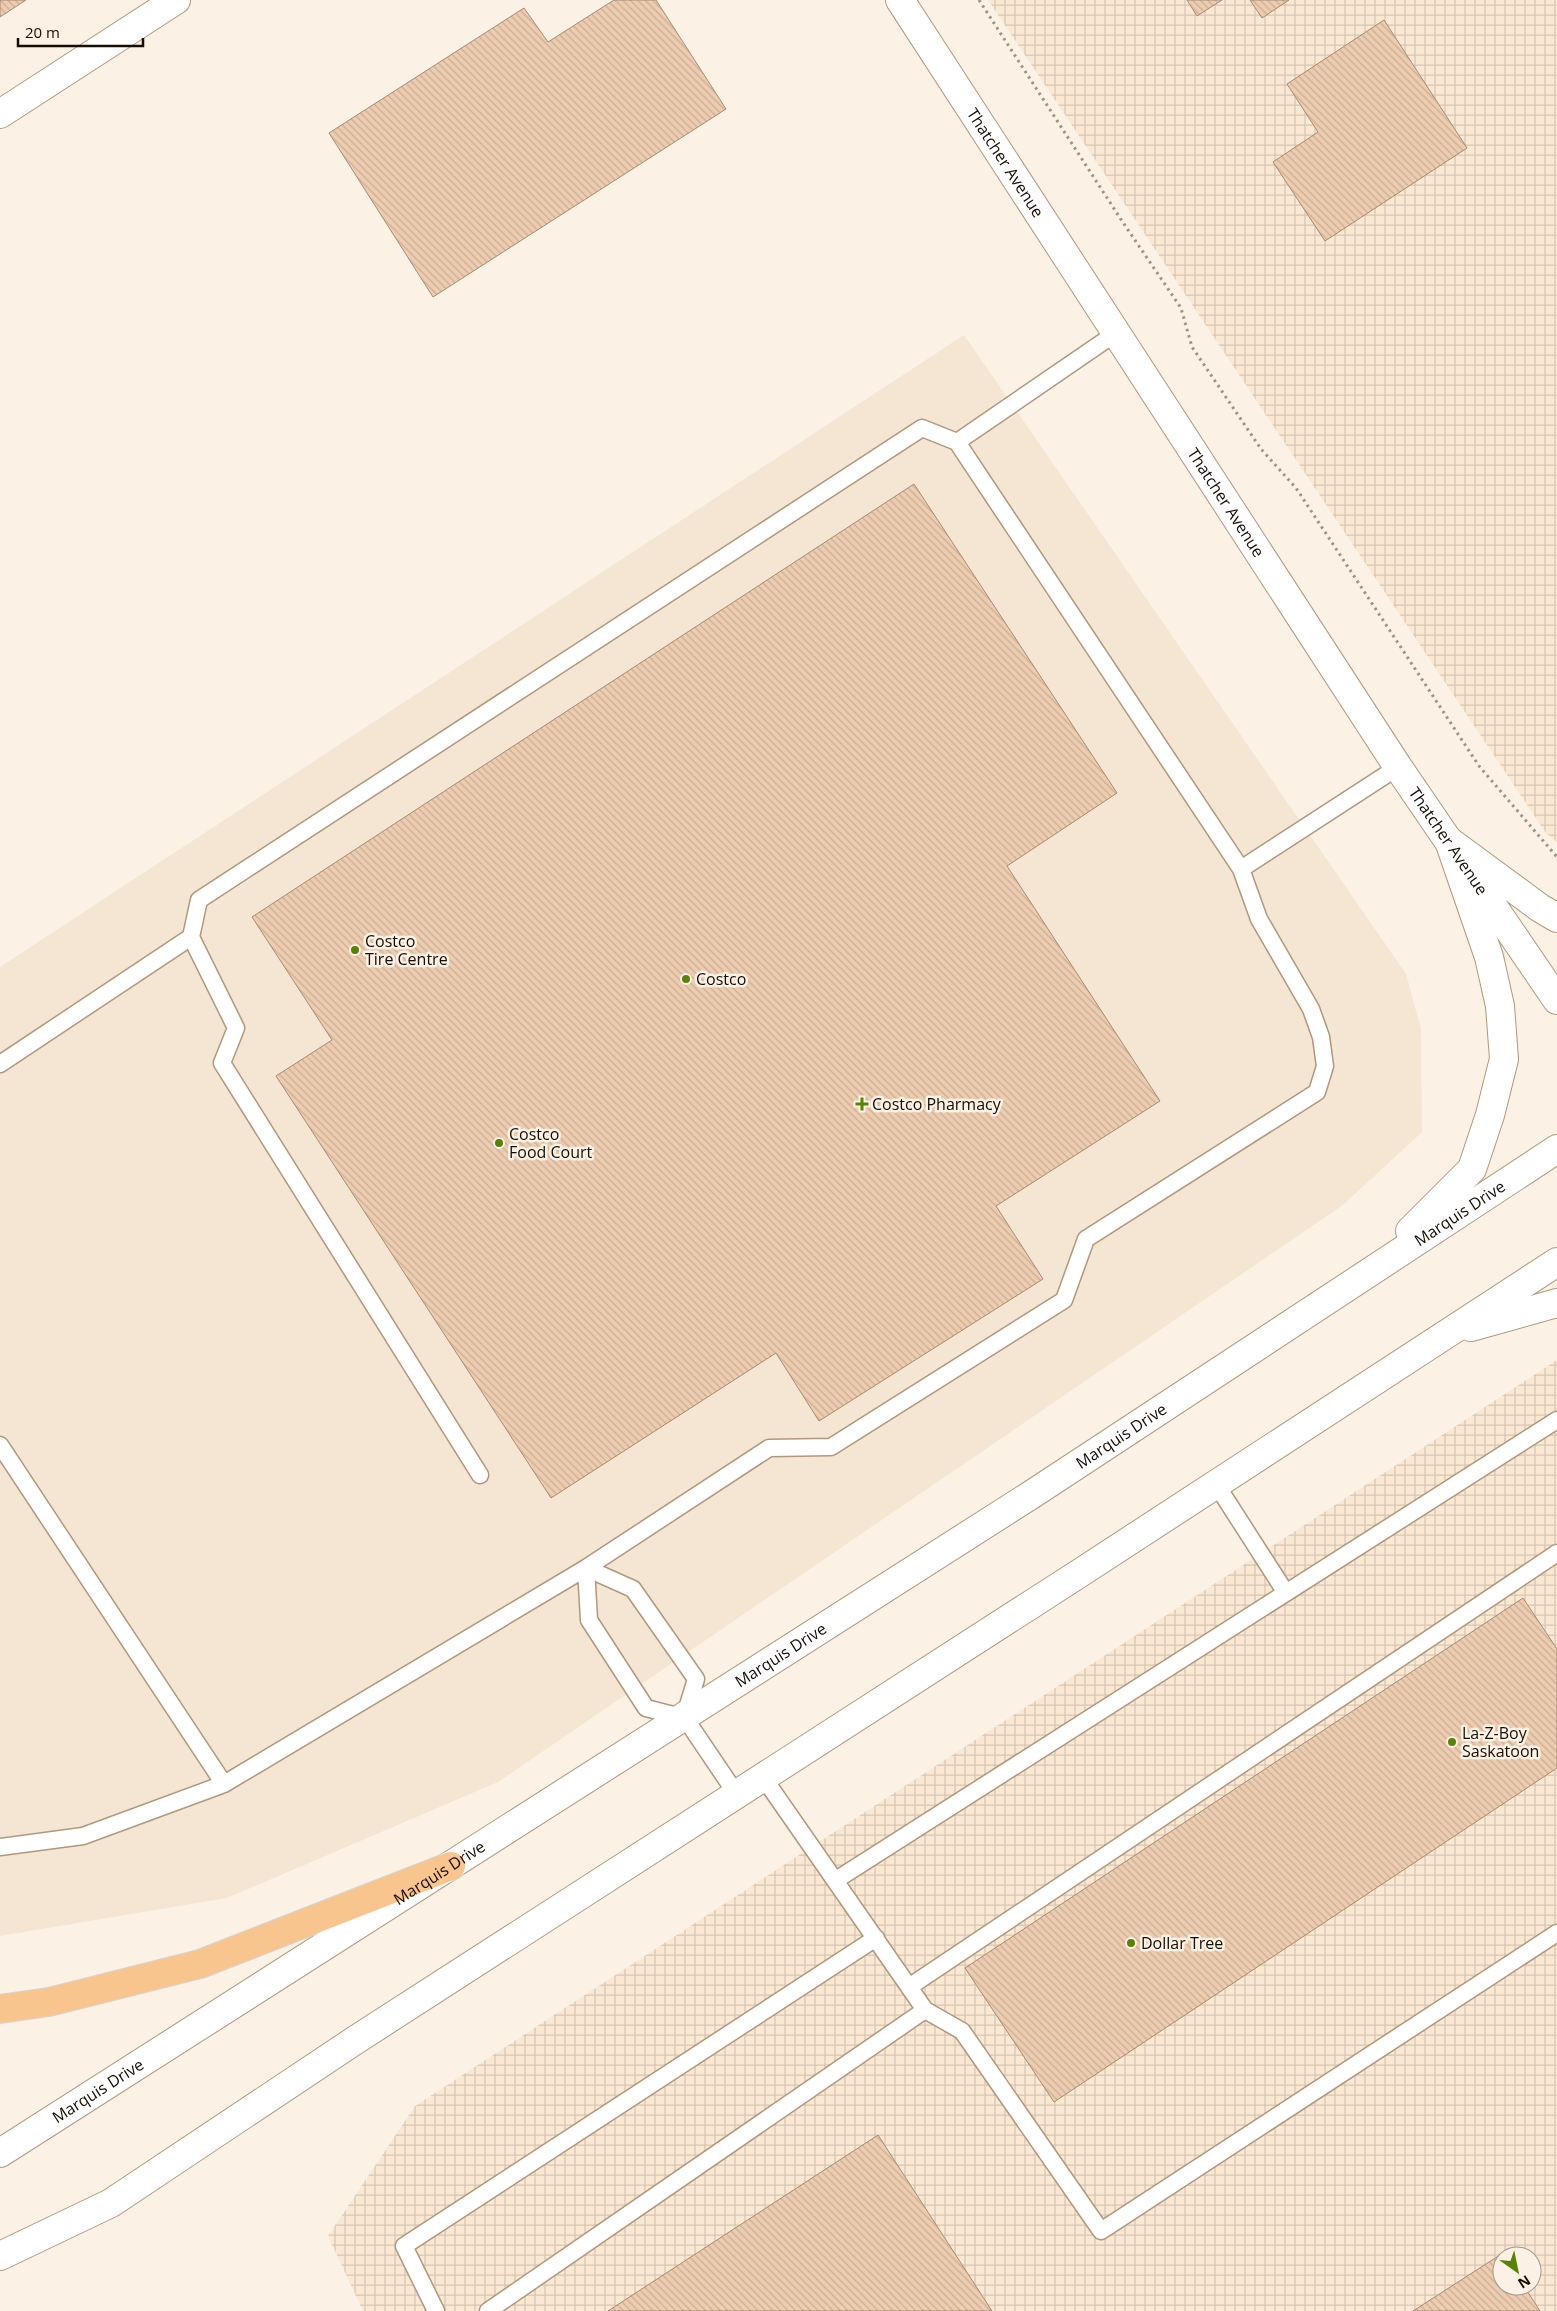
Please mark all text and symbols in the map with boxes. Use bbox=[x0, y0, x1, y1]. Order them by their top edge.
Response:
scale bar bbox=[18, 15, 142, 47]
text: 20 m bbox=[25, 22, 60, 42]
street label: Thatcher Avenue bbox=[962, 104, 1049, 222]
street label: Thatcher Avenue bbox=[1183, 444, 1270, 561]
street label: Thatcher Avenue bbox=[1404, 783, 1493, 899]
place label: Costco Tire Centre bbox=[365, 930, 448, 970]
marker: Costco Tire Centre bbox=[349, 944, 361, 956]
place label: Costco bbox=[696, 968, 746, 990]
marker: Costco bbox=[680, 973, 692, 985]
place label: Costco Pharmacy bbox=[872, 1093, 1002, 1115]
marker: Costco Pharmacy bbox=[856, 1098, 868, 1110]
place label: Costco Food Court bbox=[509, 1123, 593, 1163]
marker: Costco Food Court bbox=[493, 1137, 505, 1149]
street label: Marquis Drive bbox=[1410, 1175, 1509, 1251]
street label: Marquis Drive bbox=[1071, 1398, 1171, 1474]
street label: Marquis Drive bbox=[731, 1617, 831, 1692]
place label: La-Z-Boy Saskatoon bbox=[1462, 1722, 1539, 1762]
marker: La-Z-Boy Saskatoon bbox=[1446, 1736, 1458, 1748]
street label: Marquis Drive bbox=[389, 1835, 489, 1910]
place label: Dollar Tree bbox=[1141, 1932, 1223, 1954]
marker: Dollar Tree bbox=[1125, 1937, 1137, 1949]
street label: Marquis Drive bbox=[48, 2053, 148, 2128]
north arrow bbox=[1492, 2246, 1542, 2296]
text: N bbox=[1514, 2271, 1534, 2293]

